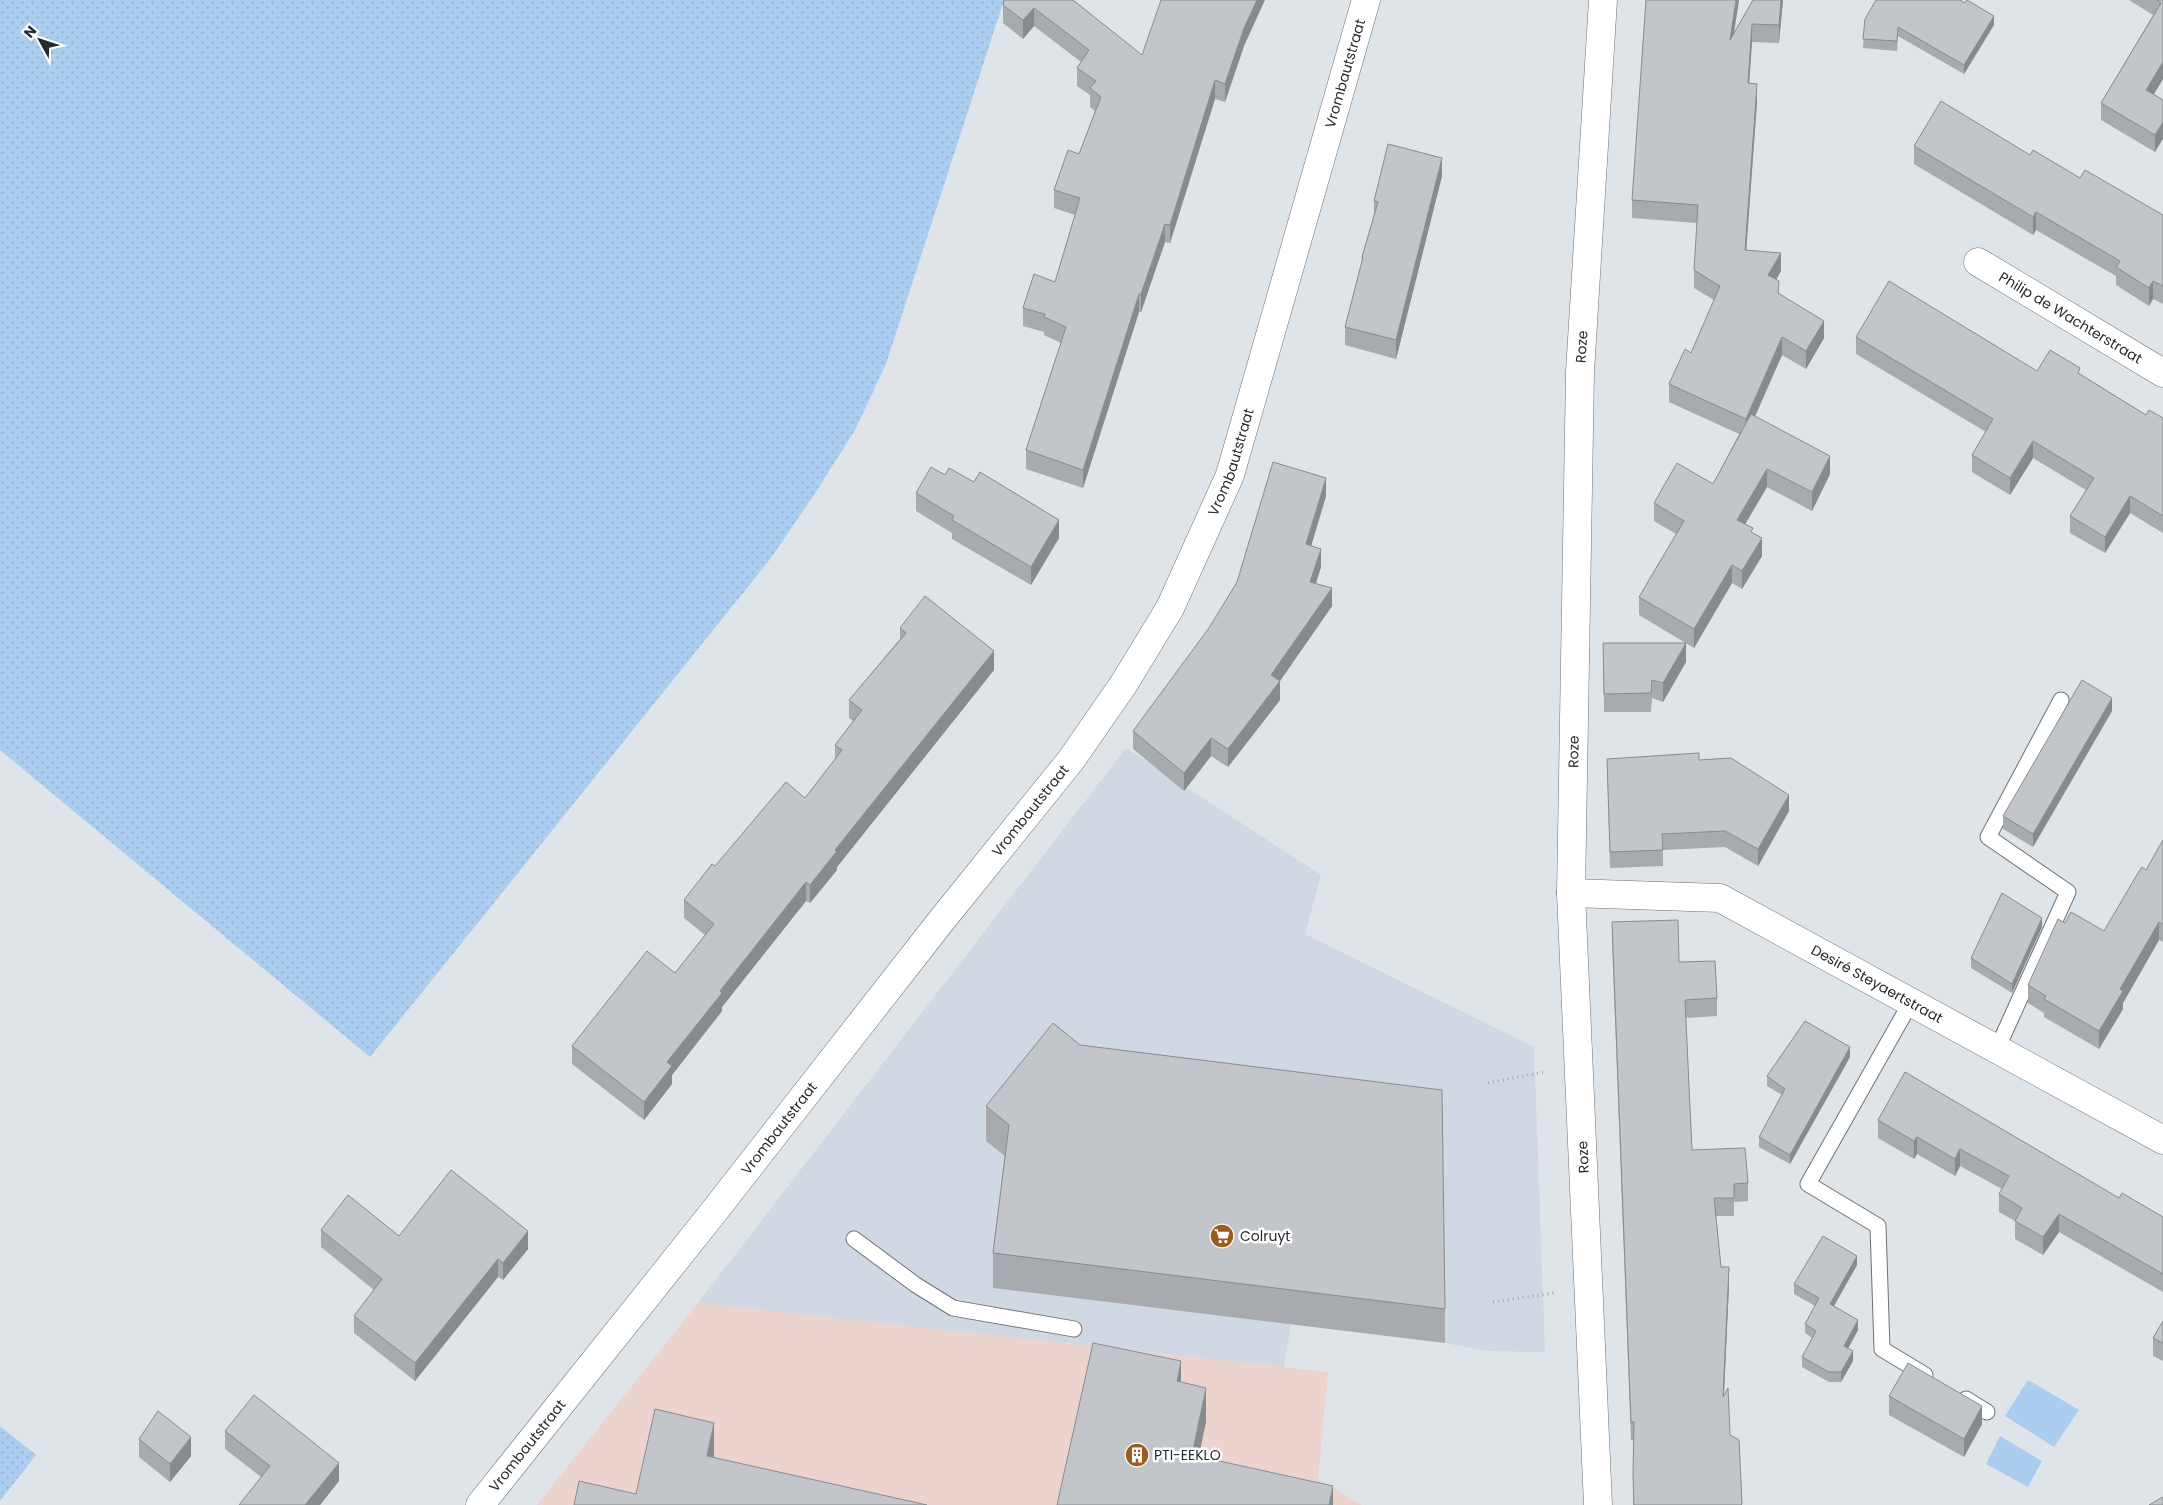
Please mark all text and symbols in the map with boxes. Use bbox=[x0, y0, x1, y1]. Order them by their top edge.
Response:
north arrow bbox=[15, 15, 65, 65]
street label: Vrombautstraat bbox=[1320, 17, 1370, 130]
text: N bbox=[19, 21, 41, 42]
street label: Philip de Wachterstraat bbox=[1995, 267, 2146, 368]
street label: Roze bbox=[1571, 330, 1593, 364]
street label: Vrombautstraat bbox=[1203, 406, 1259, 519]
street label: Roze bbox=[1563, 735, 1584, 768]
street label: Vrombautstraat bbox=[987, 760, 1073, 861]
street label: Desiré Steyaertstraat bbox=[1808, 940, 1946, 1028]
street label: Vrombautstraat bbox=[736, 1078, 822, 1179]
street label: Roze bbox=[1572, 1140, 1594, 1174]
supermarket icon: Colruyt bbox=[1209, 1223, 1235, 1249]
place label: Colruyt bbox=[1240, 1226, 1290, 1246]
street label: Vrombautstraat bbox=[484, 1395, 570, 1496]
building icon: PTI-EEKLO bbox=[1124, 1442, 1150, 1468]
place label: PTI-EEKLO bbox=[1154, 1445, 1221, 1465]

